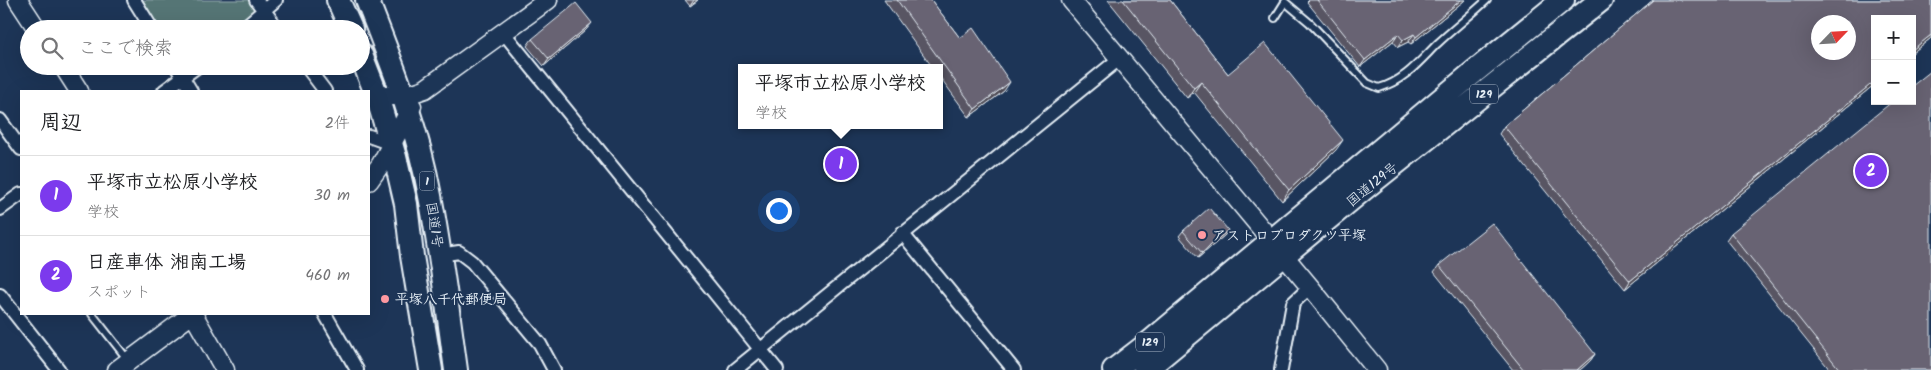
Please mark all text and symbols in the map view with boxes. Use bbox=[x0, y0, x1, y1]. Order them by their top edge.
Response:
north arrow bbox=[1811, 15, 1856, 60]
map controls bbox=[1871, 15, 1916, 105]
button: + bbox=[1871, 15, 1916, 60]
search box bbox=[20, 20, 370, 75]
icon: search bbox=[38, 34, 66, 62]
text: ここで検索 bbox=[78, 34, 173, 64]
button: − bbox=[1871, 60, 1916, 105]
popup bbox=[738, 64, 943, 129]
text: 平塚市立松原小学校 bbox=[755, 69, 926, 99]
road number: 129 bbox=[1470, 85, 1498, 104]
text: 学校 bbox=[755, 101, 787, 126]
text: 周辺 bbox=[40, 107, 82, 140]
text: 2件 bbox=[325, 111, 350, 136]
pin: 1 bbox=[825, 145, 857, 183]
pin: 2 bbox=[1855, 152, 1887, 190]
street label: 国道129号 bbox=[1342, 157, 1403, 213]
text: 平塚市立松原小学校 bbox=[87, 168, 258, 198]
road number: 1 bbox=[420, 172, 434, 190]
text: 1 bbox=[54, 183, 58, 208]
text: 30 m bbox=[314, 183, 350, 208]
your location bbox=[766, 198, 792, 224]
text: 学校 bbox=[87, 200, 119, 225]
street label: 国道1号 bbox=[420, 201, 449, 250]
place label: アストロプロダクツ平塚 bbox=[1212, 225, 1366, 247]
marker: アストロプロダクツ平塚 bbox=[1196, 229, 1208, 241]
text: 日産車体 湘南工場 bbox=[87, 248, 246, 278]
text: 2 bbox=[51, 263, 61, 288]
text: 460 m bbox=[305, 263, 350, 288]
text: スポット bbox=[87, 280, 151, 305]
place label: 平塚八千代郵便局 bbox=[395, 289, 507, 311]
marker: 平塚八千代郵便局 bbox=[379, 293, 391, 305]
road number: 129 bbox=[1136, 332, 1164, 352]

